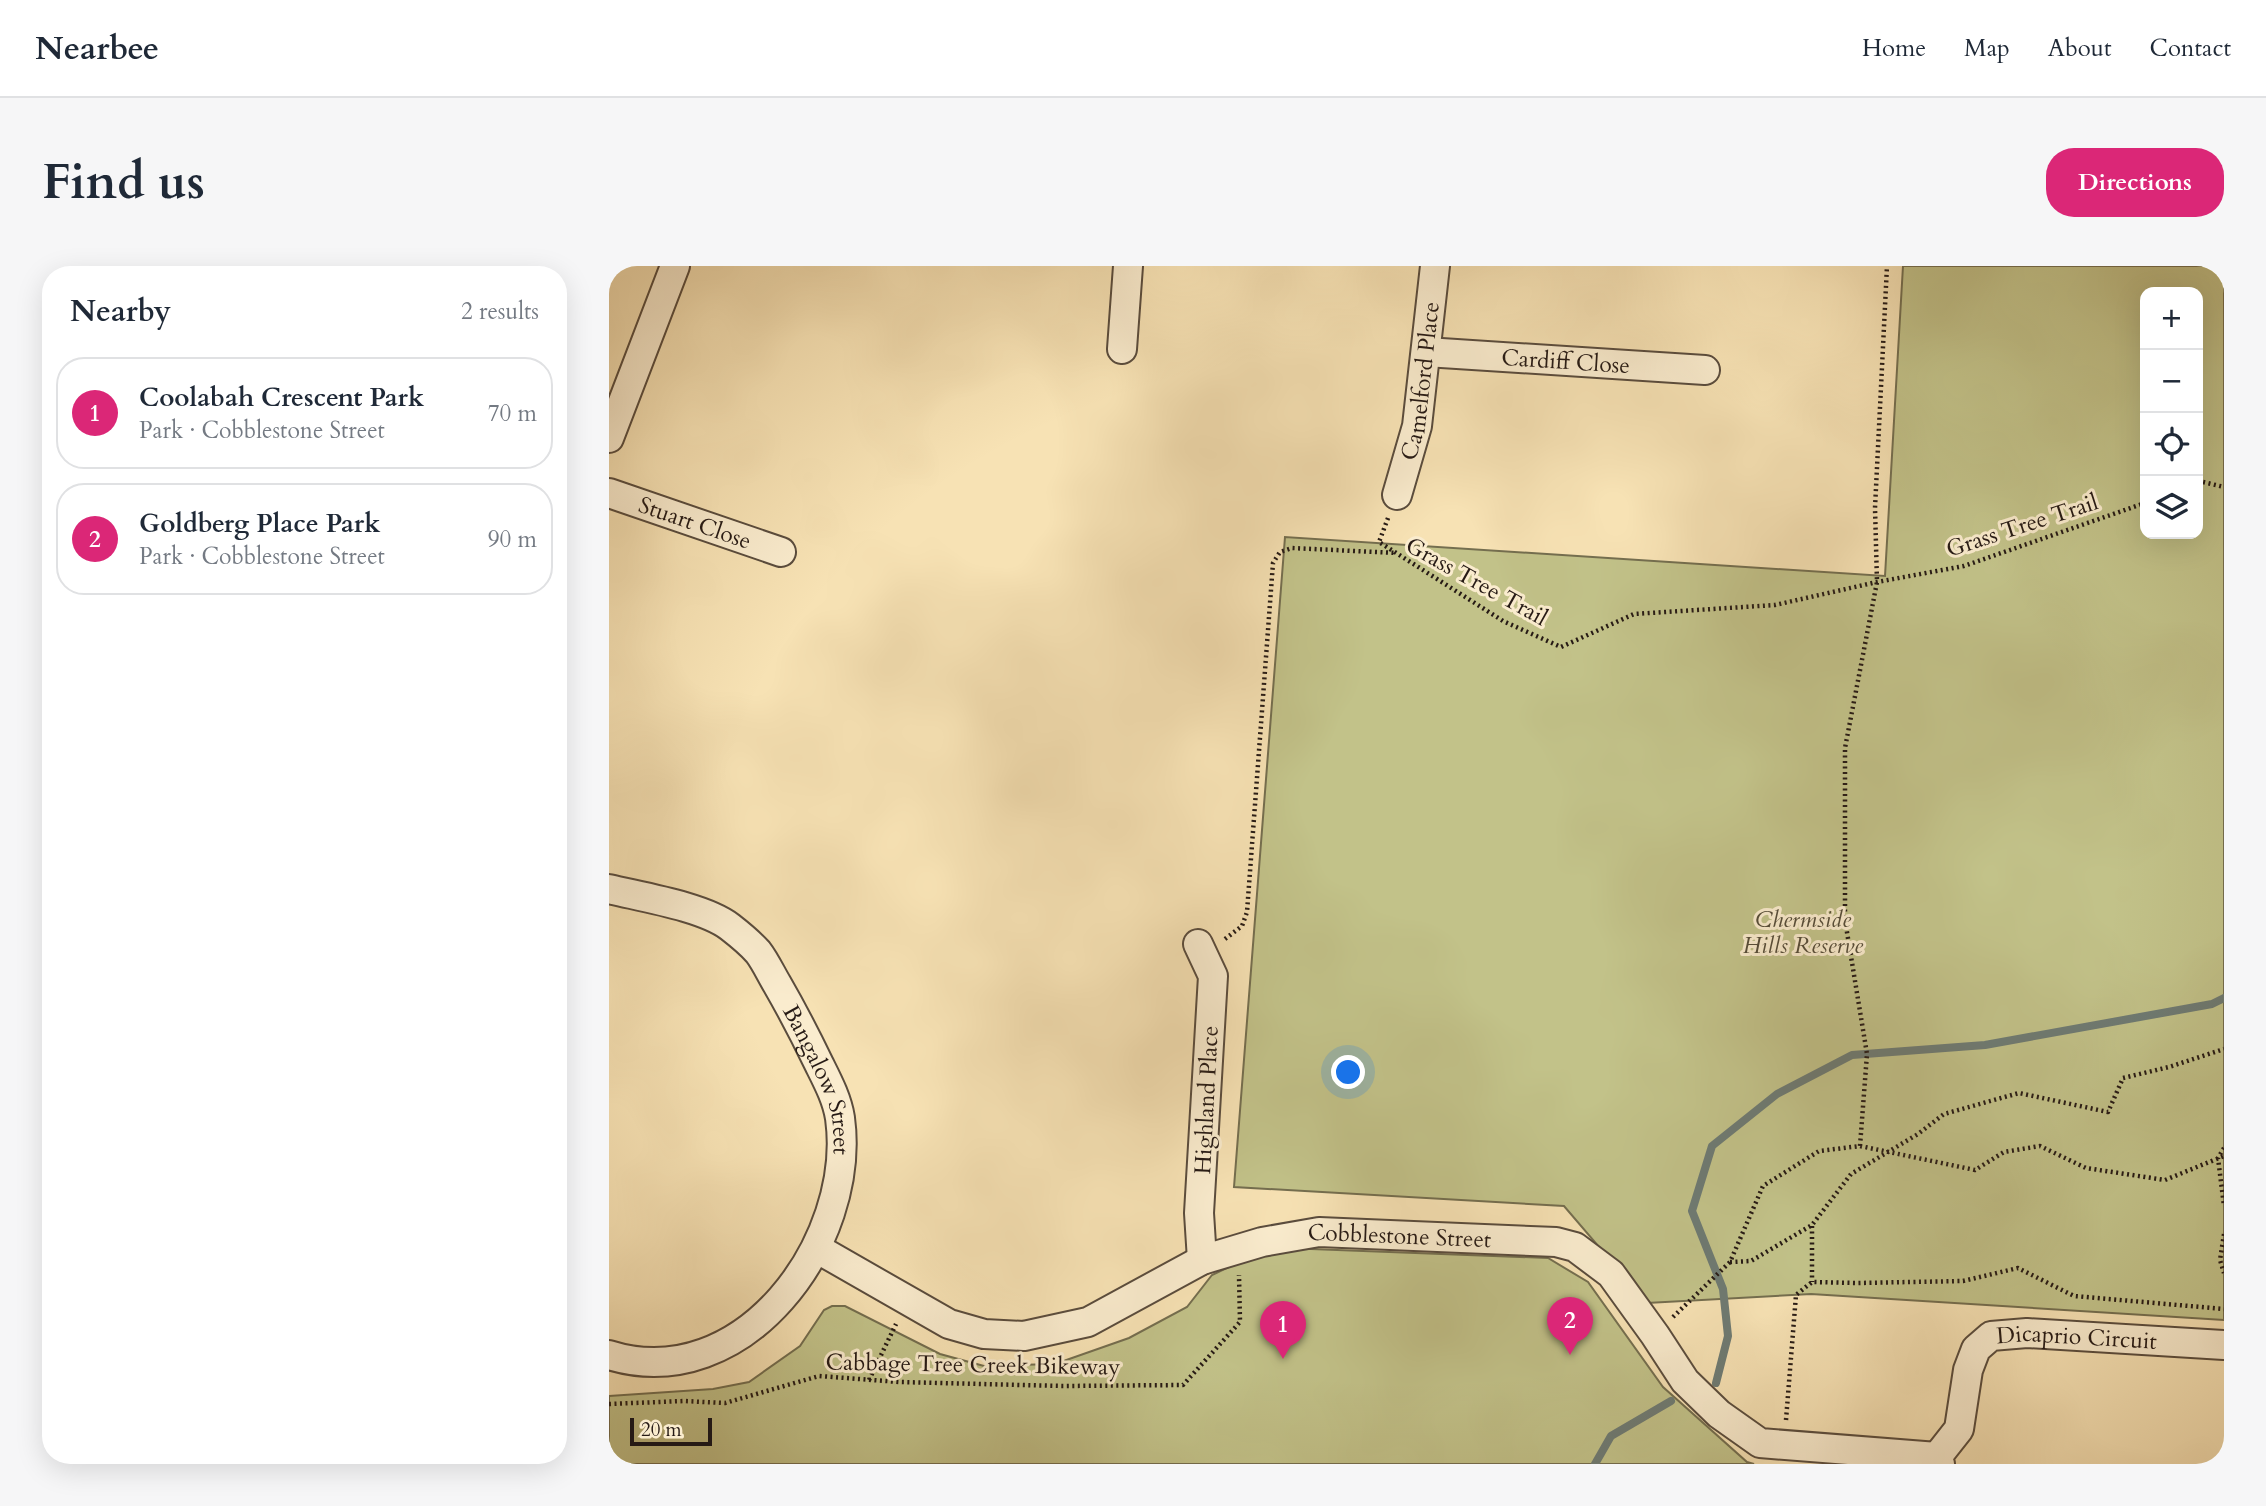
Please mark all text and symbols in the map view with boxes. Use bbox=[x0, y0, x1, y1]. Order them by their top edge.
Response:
text: Nearbee bbox=[35, 26, 159, 71]
text: Home bbox=[1862, 32, 1926, 65]
text: Map bbox=[1964, 32, 2010, 65]
text: About bbox=[2048, 32, 2112, 65]
text: Contact bbox=[2150, 32, 2231, 65]
button: Directions bbox=[2046, 148, 2224, 217]
text: Find us bbox=[42, 149, 205, 216]
map controls bbox=[2140, 287, 2203, 539]
button: + bbox=[2140, 287, 2203, 350]
text: Nearby bbox=[70, 291, 171, 332]
text: 2 results bbox=[461, 296, 539, 327]
street label: Camelford Place bbox=[1393, 300, 1447, 464]
street label: Cardiff Close bbox=[1500, 342, 1631, 381]
button: − bbox=[2140, 350, 2203, 413]
text: Coolabah Crescent Park bbox=[139, 380, 424, 415]
text: 1 bbox=[89, 398, 101, 429]
text: 70 m bbox=[488, 398, 537, 429]
button: locate bbox=[2140, 413, 2203, 476]
text: Park · Cobblestone Street bbox=[139, 415, 385, 446]
button: layers bbox=[2140, 476, 2203, 539]
street label: Grass Tree Trail bbox=[1942, 486, 2102, 565]
street label: Stuart Close bbox=[634, 489, 755, 557]
text: Goldberg Place Park bbox=[139, 506, 381, 541]
text: 2 bbox=[89, 524, 101, 555]
text: 90 m bbox=[488, 524, 537, 555]
street label: Grass Tree Trail bbox=[1400, 530, 1553, 633]
text: Park · Cobblestone Street bbox=[139, 541, 385, 572]
park label: Chermside Hills Reserve bbox=[1743, 904, 1863, 961]
street label: Bangalow Street bbox=[775, 999, 857, 1155]
street label: Highland Place bbox=[1187, 1025, 1226, 1175]
your location bbox=[1331, 1055, 1365, 1089]
street label: Cobblestone Street bbox=[1305, 1216, 1492, 1255]
pin: 2 bbox=[1547, 1297, 1593, 1355]
pin: 1 bbox=[1260, 1301, 1306, 1359]
street label: Dicaprio Circuit bbox=[1995, 1318, 2158, 1357]
street label: Cabbage Tree Creek Bikeway bbox=[825, 1346, 1121, 1383]
scale bar bbox=[630, 1415, 712, 1447]
text: 20 m bbox=[641, 1417, 682, 1443]

